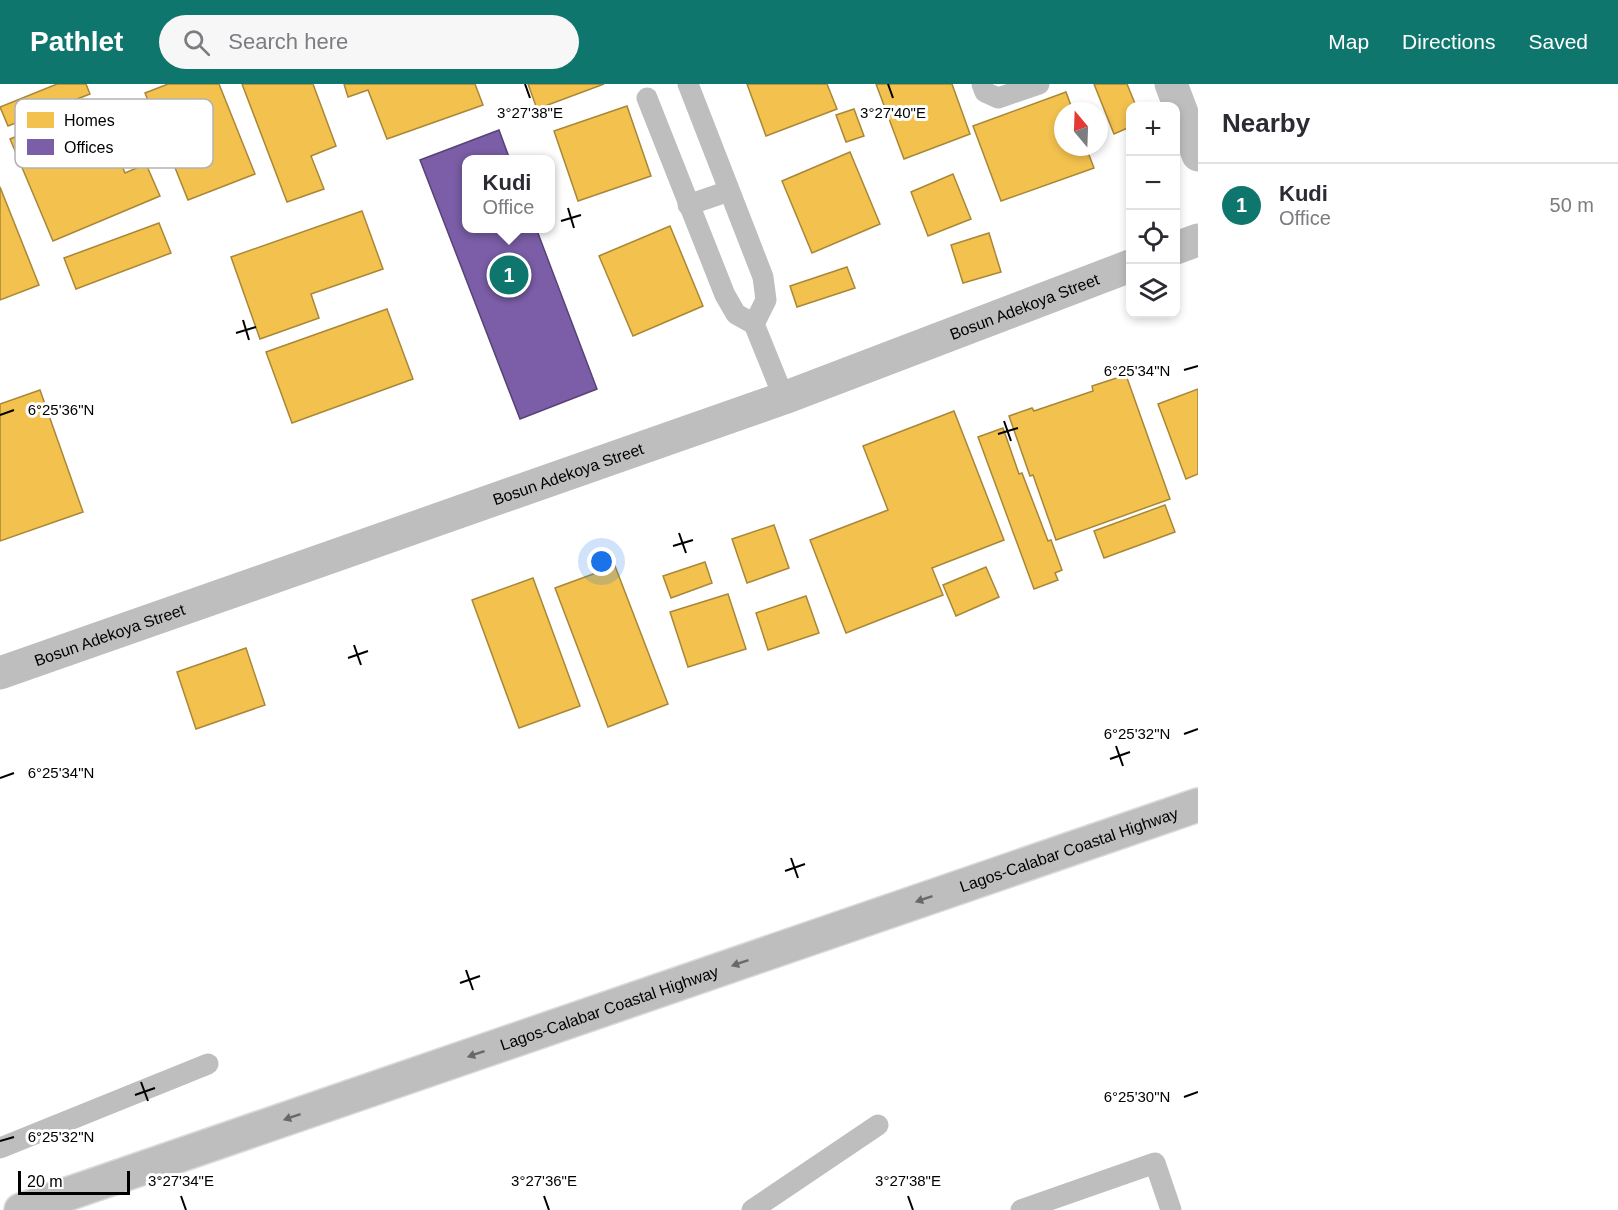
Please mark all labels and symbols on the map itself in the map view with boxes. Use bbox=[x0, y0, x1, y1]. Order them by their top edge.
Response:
legend bbox=[15, 99, 213, 168]
north arrow bbox=[1054, 102, 1108, 156]
text: 3°27'38"E bbox=[497, 104, 563, 121]
text: 3°27'40"E bbox=[860, 104, 926, 121]
text: Homes bbox=[64, 112, 115, 129]
text: Offices bbox=[64, 139, 114, 156]
pin: 1 bbox=[490, 252, 528, 297]
street label: Bosun Adekoya Street bbox=[947, 270, 1102, 343]
text: 6°25'34"N bbox=[1104, 362, 1170, 379]
text: 6°25'36"N bbox=[28, 401, 94, 418]
street label: Bosun Adekoya Street bbox=[491, 439, 646, 508]
your location bbox=[587, 547, 616, 576]
street label: Bosun Adekoya Street bbox=[32, 600, 188, 669]
text: 6°25'32"N bbox=[1104, 725, 1170, 742]
text: 6°25'34"N bbox=[28, 764, 94, 781]
street label: Lagos-Calabar Coastal Highway bbox=[957, 804, 1180, 895]
one-way arrow bbox=[915, 895, 933, 905]
one-way arrow bbox=[731, 958, 749, 968]
street label: Lagos-Calabar Coastal Highway bbox=[498, 962, 720, 1053]
one-way arrow bbox=[467, 1049, 485, 1059]
text: 6°25'30"N bbox=[1104, 1088, 1170, 1105]
one-way arrow bbox=[282, 1112, 300, 1122]
text: 6°25'32"N bbox=[28, 1128, 94, 1145]
scale bar bbox=[18, 1168, 130, 1196]
text: 3°27'34"E bbox=[148, 1172, 214, 1189]
text: 3°27'36"E bbox=[511, 1172, 577, 1189]
text: 3°27'38"E bbox=[875, 1172, 941, 1189]

